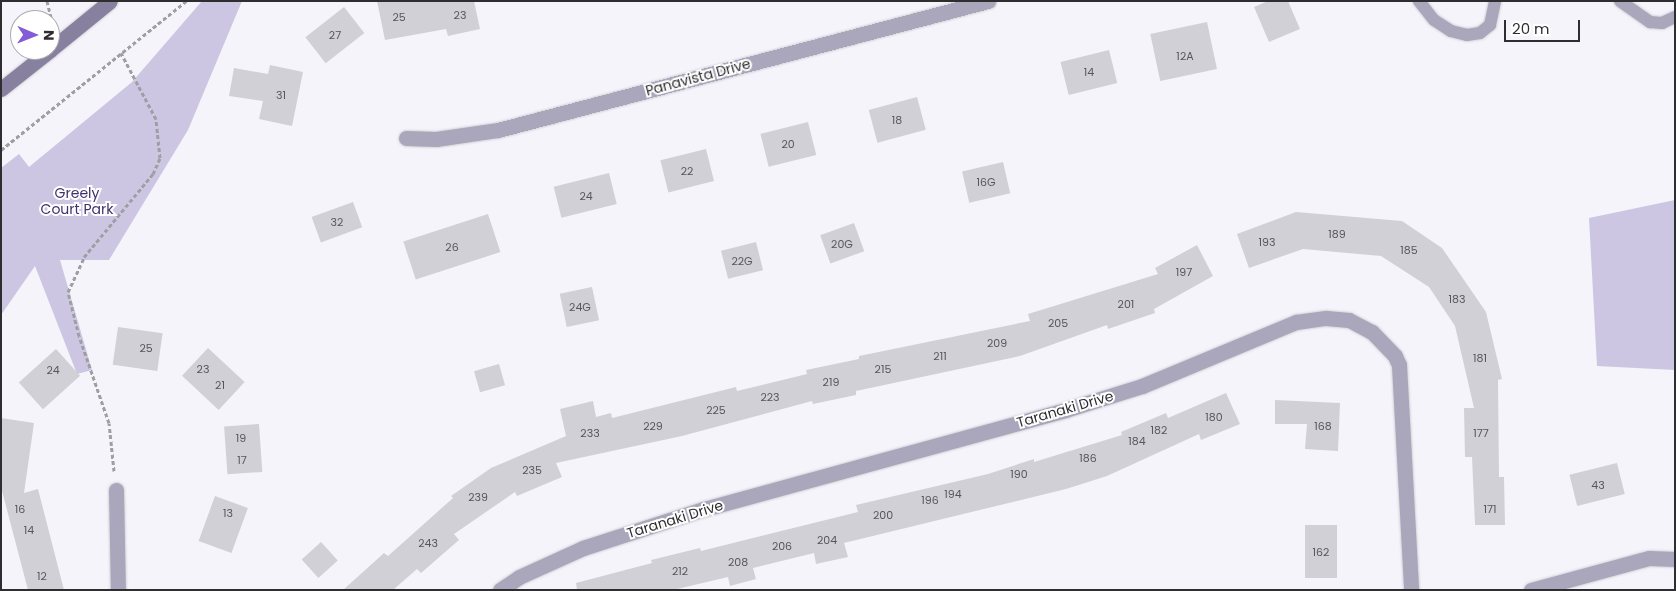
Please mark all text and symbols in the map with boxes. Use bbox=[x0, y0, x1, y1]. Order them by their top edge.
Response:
house number: 23 bbox=[454, 8, 466, 22]
north arrow bbox=[10, 10, 60, 60]
house number: 25 bbox=[392, 10, 406, 24]
scale bar bbox=[1506, 10, 1582, 42]
text: 20 m bbox=[1512, 18, 1550, 39]
house number: 27 bbox=[329, 28, 341, 42]
text: N bbox=[39, 30, 59, 41]
house number: 12A bbox=[1176, 49, 1194, 63]
street label: Panavista Drive bbox=[644, 55, 752, 99]
house number: 14 bbox=[1084, 65, 1094, 79]
house number: 31 bbox=[276, 88, 286, 102]
house number: 18 bbox=[892, 113, 902, 127]
house number: 20 bbox=[781, 137, 795, 151]
house number: 22 bbox=[681, 164, 693, 178]
house number: 16G bbox=[976, 175, 996, 189]
park label: Greely Court Park bbox=[41, 185, 113, 218]
house number: 24 bbox=[579, 189, 593, 203]
house number: 32 bbox=[331, 215, 343, 229]
house number: 189 bbox=[1328, 227, 1346, 241]
house number: 193 bbox=[1259, 235, 1275, 249]
house number: 20G bbox=[831, 237, 853, 251]
house number: 26 bbox=[445, 240, 459, 254]
house number: 185 bbox=[1400, 243, 1418, 257]
house number: 22G bbox=[731, 254, 753, 268]
house number: 197 bbox=[1176, 265, 1192, 279]
house number: 183 bbox=[1449, 292, 1465, 306]
house number: 201 bbox=[1118, 297, 1134, 311]
house number: 24G bbox=[569, 300, 591, 314]
house number: 205 bbox=[1048, 316, 1068, 330]
house number: 209 bbox=[987, 336, 1007, 350]
house number: 25 bbox=[139, 341, 153, 355]
house number: 211 bbox=[933, 349, 947, 363]
house number: 181 bbox=[1473, 351, 1487, 365]
house number: 23 bbox=[197, 362, 209, 376]
house number: 215 bbox=[875, 362, 891, 376]
house number: 24 bbox=[46, 363, 60, 377]
house number: 219 bbox=[823, 375, 839, 389]
house number: 21 bbox=[215, 378, 225, 392]
street label: Taranaki Drive bbox=[1015, 387, 1115, 431]
house number: 223 bbox=[760, 390, 780, 404]
house number: 225 bbox=[706, 403, 726, 417]
house number: 180 bbox=[1205, 410, 1223, 424]
house number: 229 bbox=[643, 419, 663, 433]
house number: 168 bbox=[1314, 419, 1332, 433]
house number: 182 bbox=[1151, 423, 1167, 437]
house number: 233 bbox=[580, 426, 600, 440]
house number: 177 bbox=[1473, 426, 1489, 440]
house number: 19 bbox=[236, 431, 246, 445]
house number: 184 bbox=[1128, 434, 1146, 448]
house number: 186 bbox=[1079, 451, 1097, 465]
house number: 17 bbox=[237, 453, 247, 467]
house number: 235 bbox=[522, 463, 542, 477]
house number: 190 bbox=[1010, 467, 1028, 481]
house number: 43 bbox=[1591, 478, 1605, 492]
house number: 194 bbox=[944, 487, 962, 501]
house number: 239 bbox=[468, 490, 488, 504]
house number: 196 bbox=[921, 493, 939, 507]
street label: Taranaki Drive bbox=[625, 496, 725, 542]
house number: 16 bbox=[15, 502, 25, 516]
house number: 171 bbox=[1483, 502, 1497, 516]
house number: 13 bbox=[223, 506, 233, 520]
house number: 200 bbox=[873, 508, 893, 522]
house number: 14 bbox=[24, 523, 34, 537]
house number: 204 bbox=[817, 533, 837, 547]
house number: 243 bbox=[418, 536, 438, 550]
house number: 206 bbox=[772, 539, 792, 553]
house number: 162 bbox=[1313, 545, 1329, 559]
house number: 208 bbox=[728, 555, 748, 569]
house number: 212 bbox=[672, 564, 688, 578]
house number: 12 bbox=[37, 569, 47, 583]

